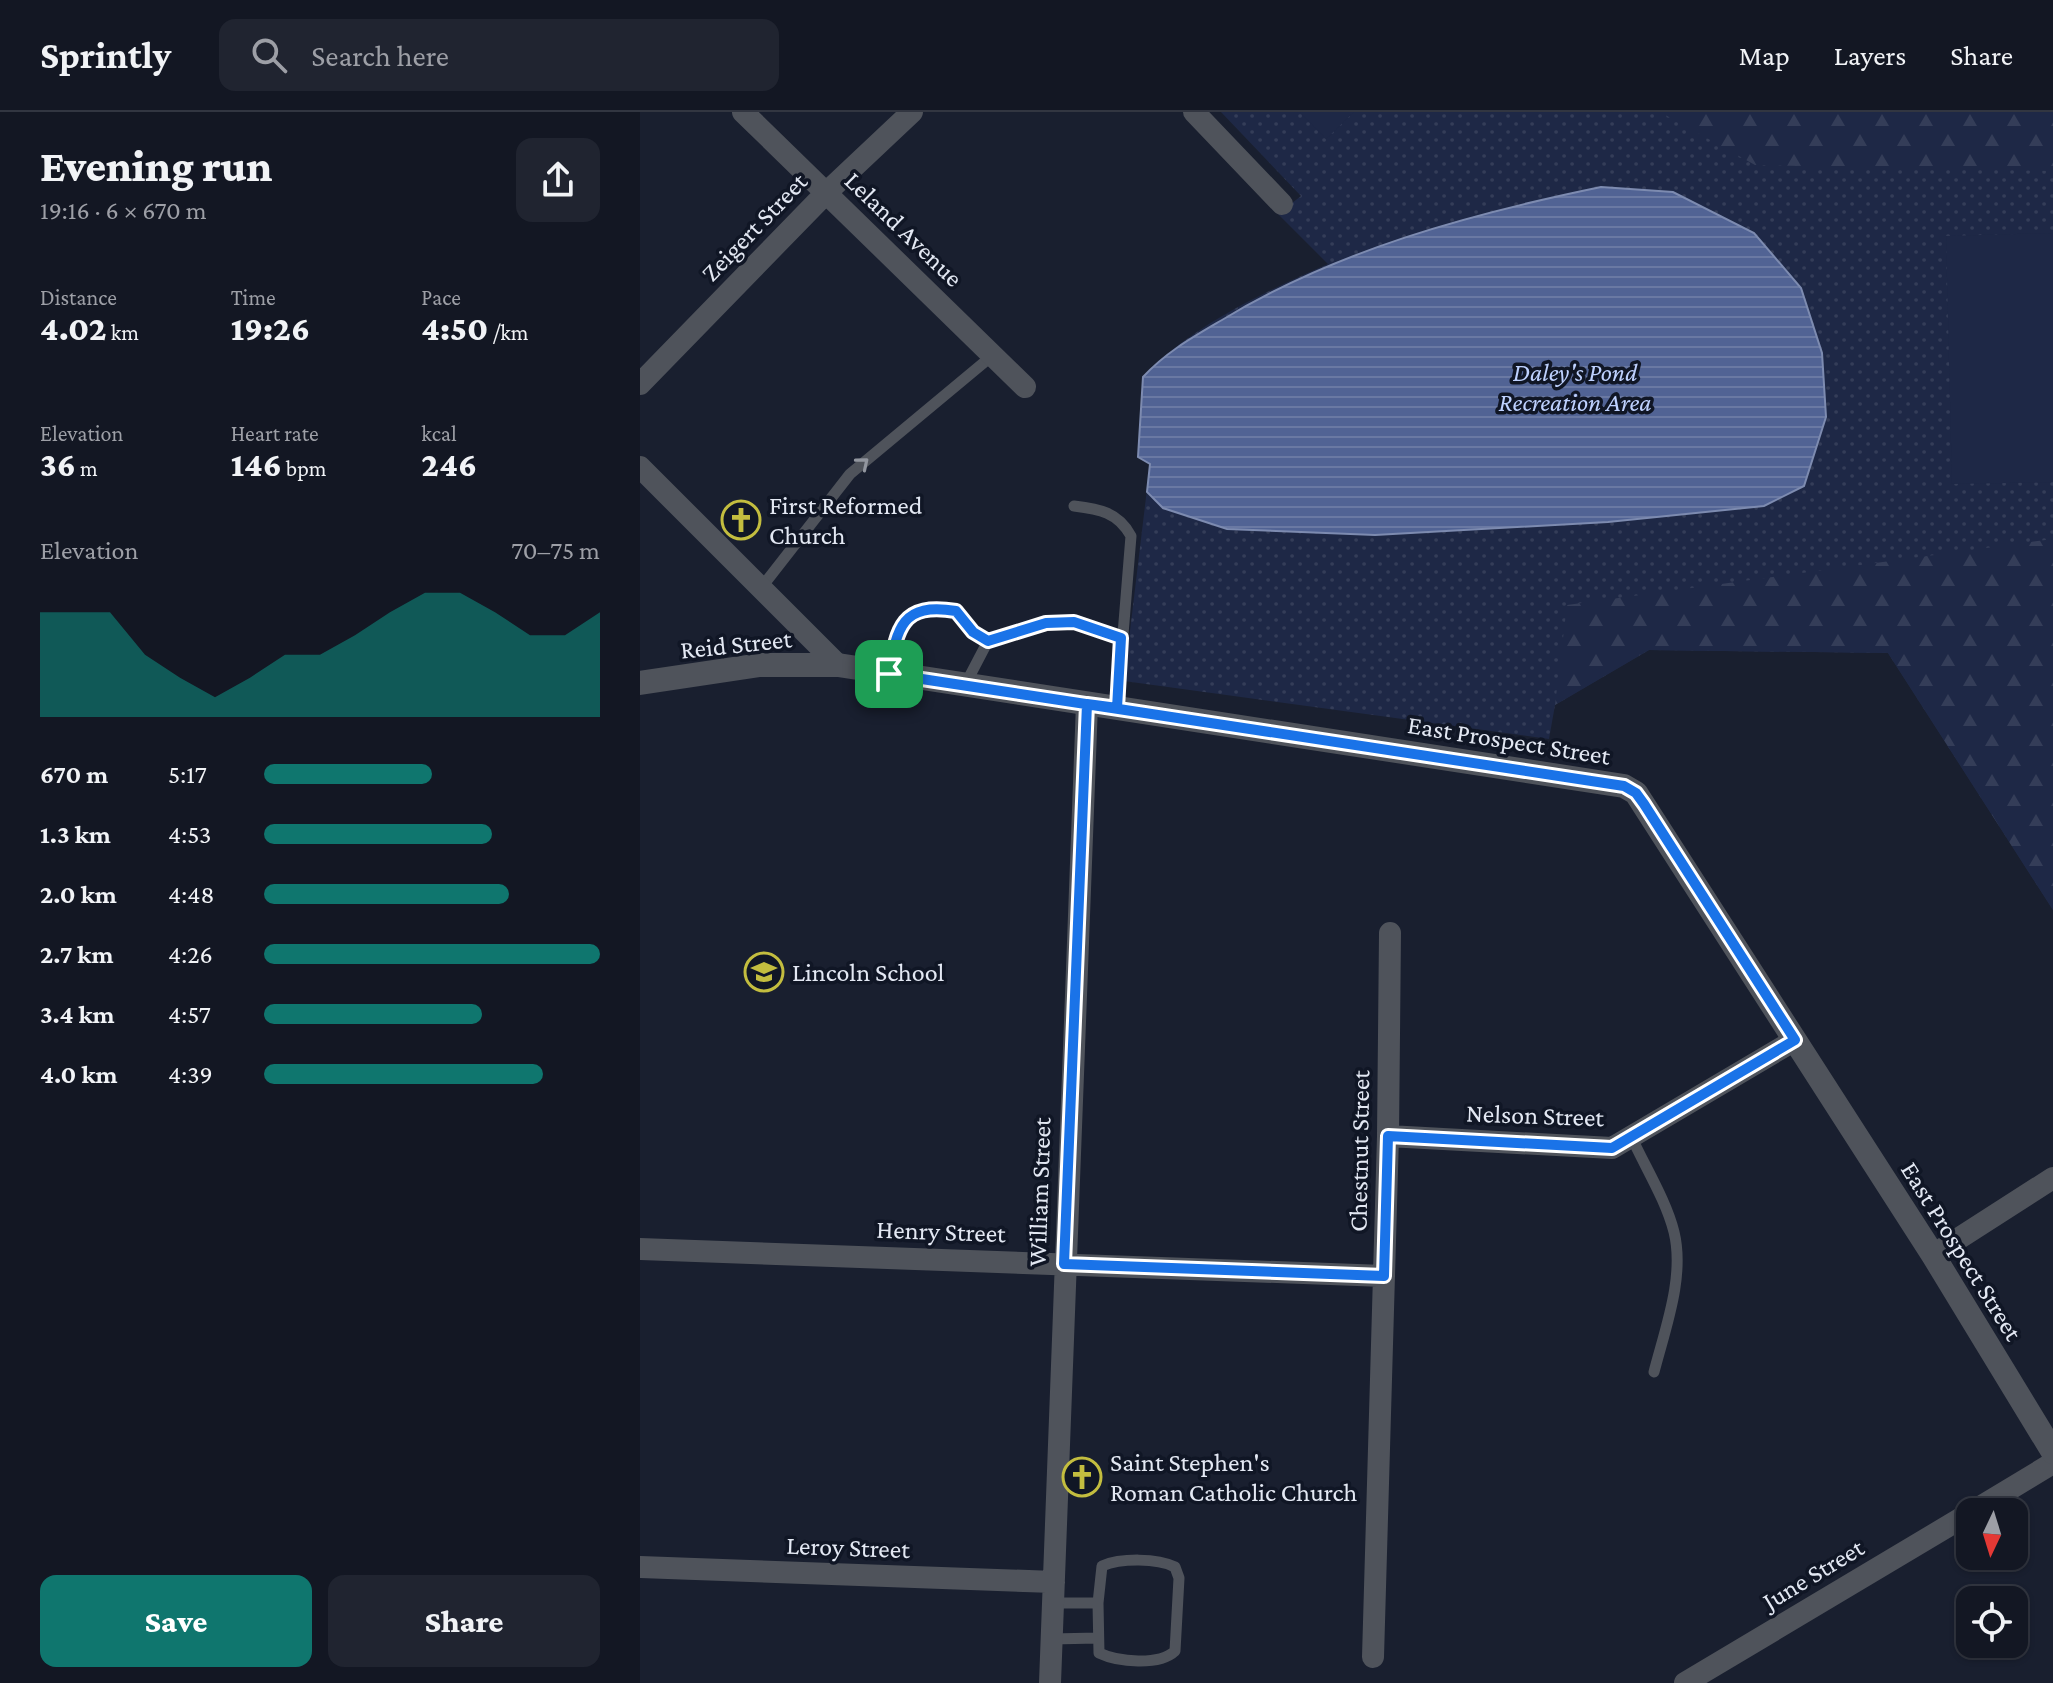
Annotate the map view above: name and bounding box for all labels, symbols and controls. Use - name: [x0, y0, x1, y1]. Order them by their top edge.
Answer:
- search box: [219, 19, 779, 91]
- icon: search: [247, 33, 291, 77]
- text: Sprintly: [40, 34, 171, 76]
- text: Search here: [311, 39, 449, 72]
- text: Map: [1739, 40, 1790, 71]
- text: Layers: [1834, 40, 1906, 71]
- text: Share: [1950, 40, 2013, 71]
- button: share: [516, 138, 600, 222]
- text: Evening run: [40, 142, 272, 190]
- street label: Leland Avenue: [839, 166, 969, 293]
- street label: Zeigert Street: [696, 167, 813, 288]
- text: 19:16 · 6 × 670 m: [40, 196, 207, 225]
- text: Distance: [40, 285, 117, 310]
- text: Time: [231, 285, 276, 310]
- text: Pace: [421, 285, 461, 310]
- text: 4.02: [40, 310, 107, 347]
- text: 19:26: [231, 310, 310, 347]
- text: 4:50: [421, 310, 488, 347]
- text: km: [107, 320, 139, 345]
- text: /km: [488, 320, 529, 345]
- park label: Daley's Pond Recreation Area: [1498, 358, 1652, 417]
- text: Elevation: [40, 421, 123, 446]
- text: Heart rate: [231, 421, 319, 446]
- text: kcal: [421, 421, 457, 446]
- text: 36: [40, 446, 76, 483]
- text: 146: [231, 446, 282, 483]
- text: 246: [421, 446, 477, 483]
- text: m: [76, 456, 98, 481]
- text: bpm: [282, 456, 326, 481]
- one-way arrow: [854, 458, 869, 473]
- place label: First Reformed Church: [769, 491, 923, 550]
- church icon: First Reformed Church: [720, 499, 762, 541]
- text: Elevation: [40, 536, 138, 565]
- text: 70–75 m: [511, 536, 600, 565]
- street label: Reid Street: [679, 624, 794, 665]
- pin: [855, 640, 923, 708]
- icon: arrive: [867, 652, 911, 696]
- street label: East Prospect Street: [1405, 710, 1613, 771]
- text: 670 m: [40, 760, 108, 789]
- text: 5:17: [168, 760, 207, 789]
- text: 1.3 km: [40, 820, 111, 849]
- text: 4:53: [168, 820, 211, 849]
- text: 2.0 km: [40, 880, 117, 909]
- text: 4:48: [168, 880, 215, 909]
- text: 2.7 km: [40, 940, 113, 969]
- text: 4:26: [168, 940, 213, 969]
- school or university icon: Lincoln School: [743, 951, 785, 993]
- place label: Lincoln School: [792, 958, 945, 987]
- text: 3.4 km: [40, 1000, 115, 1029]
- text: 4:57: [168, 1000, 211, 1029]
- text: 4.0 km: [40, 1060, 118, 1089]
- text: 4:39: [168, 1060, 213, 1089]
- street label: Chestnut Street: [1344, 1070, 1375, 1232]
- street label: Nelson Street: [1465, 1099, 1605, 1132]
- street label: William Street: [1022, 1116, 1057, 1267]
- street label: East Prospect Street: [1895, 1157, 2028, 1346]
- street label: Henry Street: [876, 1215, 1007, 1248]
- place label: Saint Stephen's Roman Catholic Church: [1110, 1448, 1357, 1507]
- church icon: Saint Stephen's Roman Catholic Church: [1061, 1456, 1103, 1498]
- north arrow: [1956, 1498, 2028, 1570]
- map controls: [1956, 1498, 2028, 1658]
- street label: Leroy Street: [786, 1531, 911, 1564]
- street label: June Street: [1756, 1533, 1869, 1617]
- button: Save: [40, 1575, 312, 1667]
- button: Share: [328, 1575, 600, 1667]
- button: locate: [1956, 1586, 2028, 1658]

